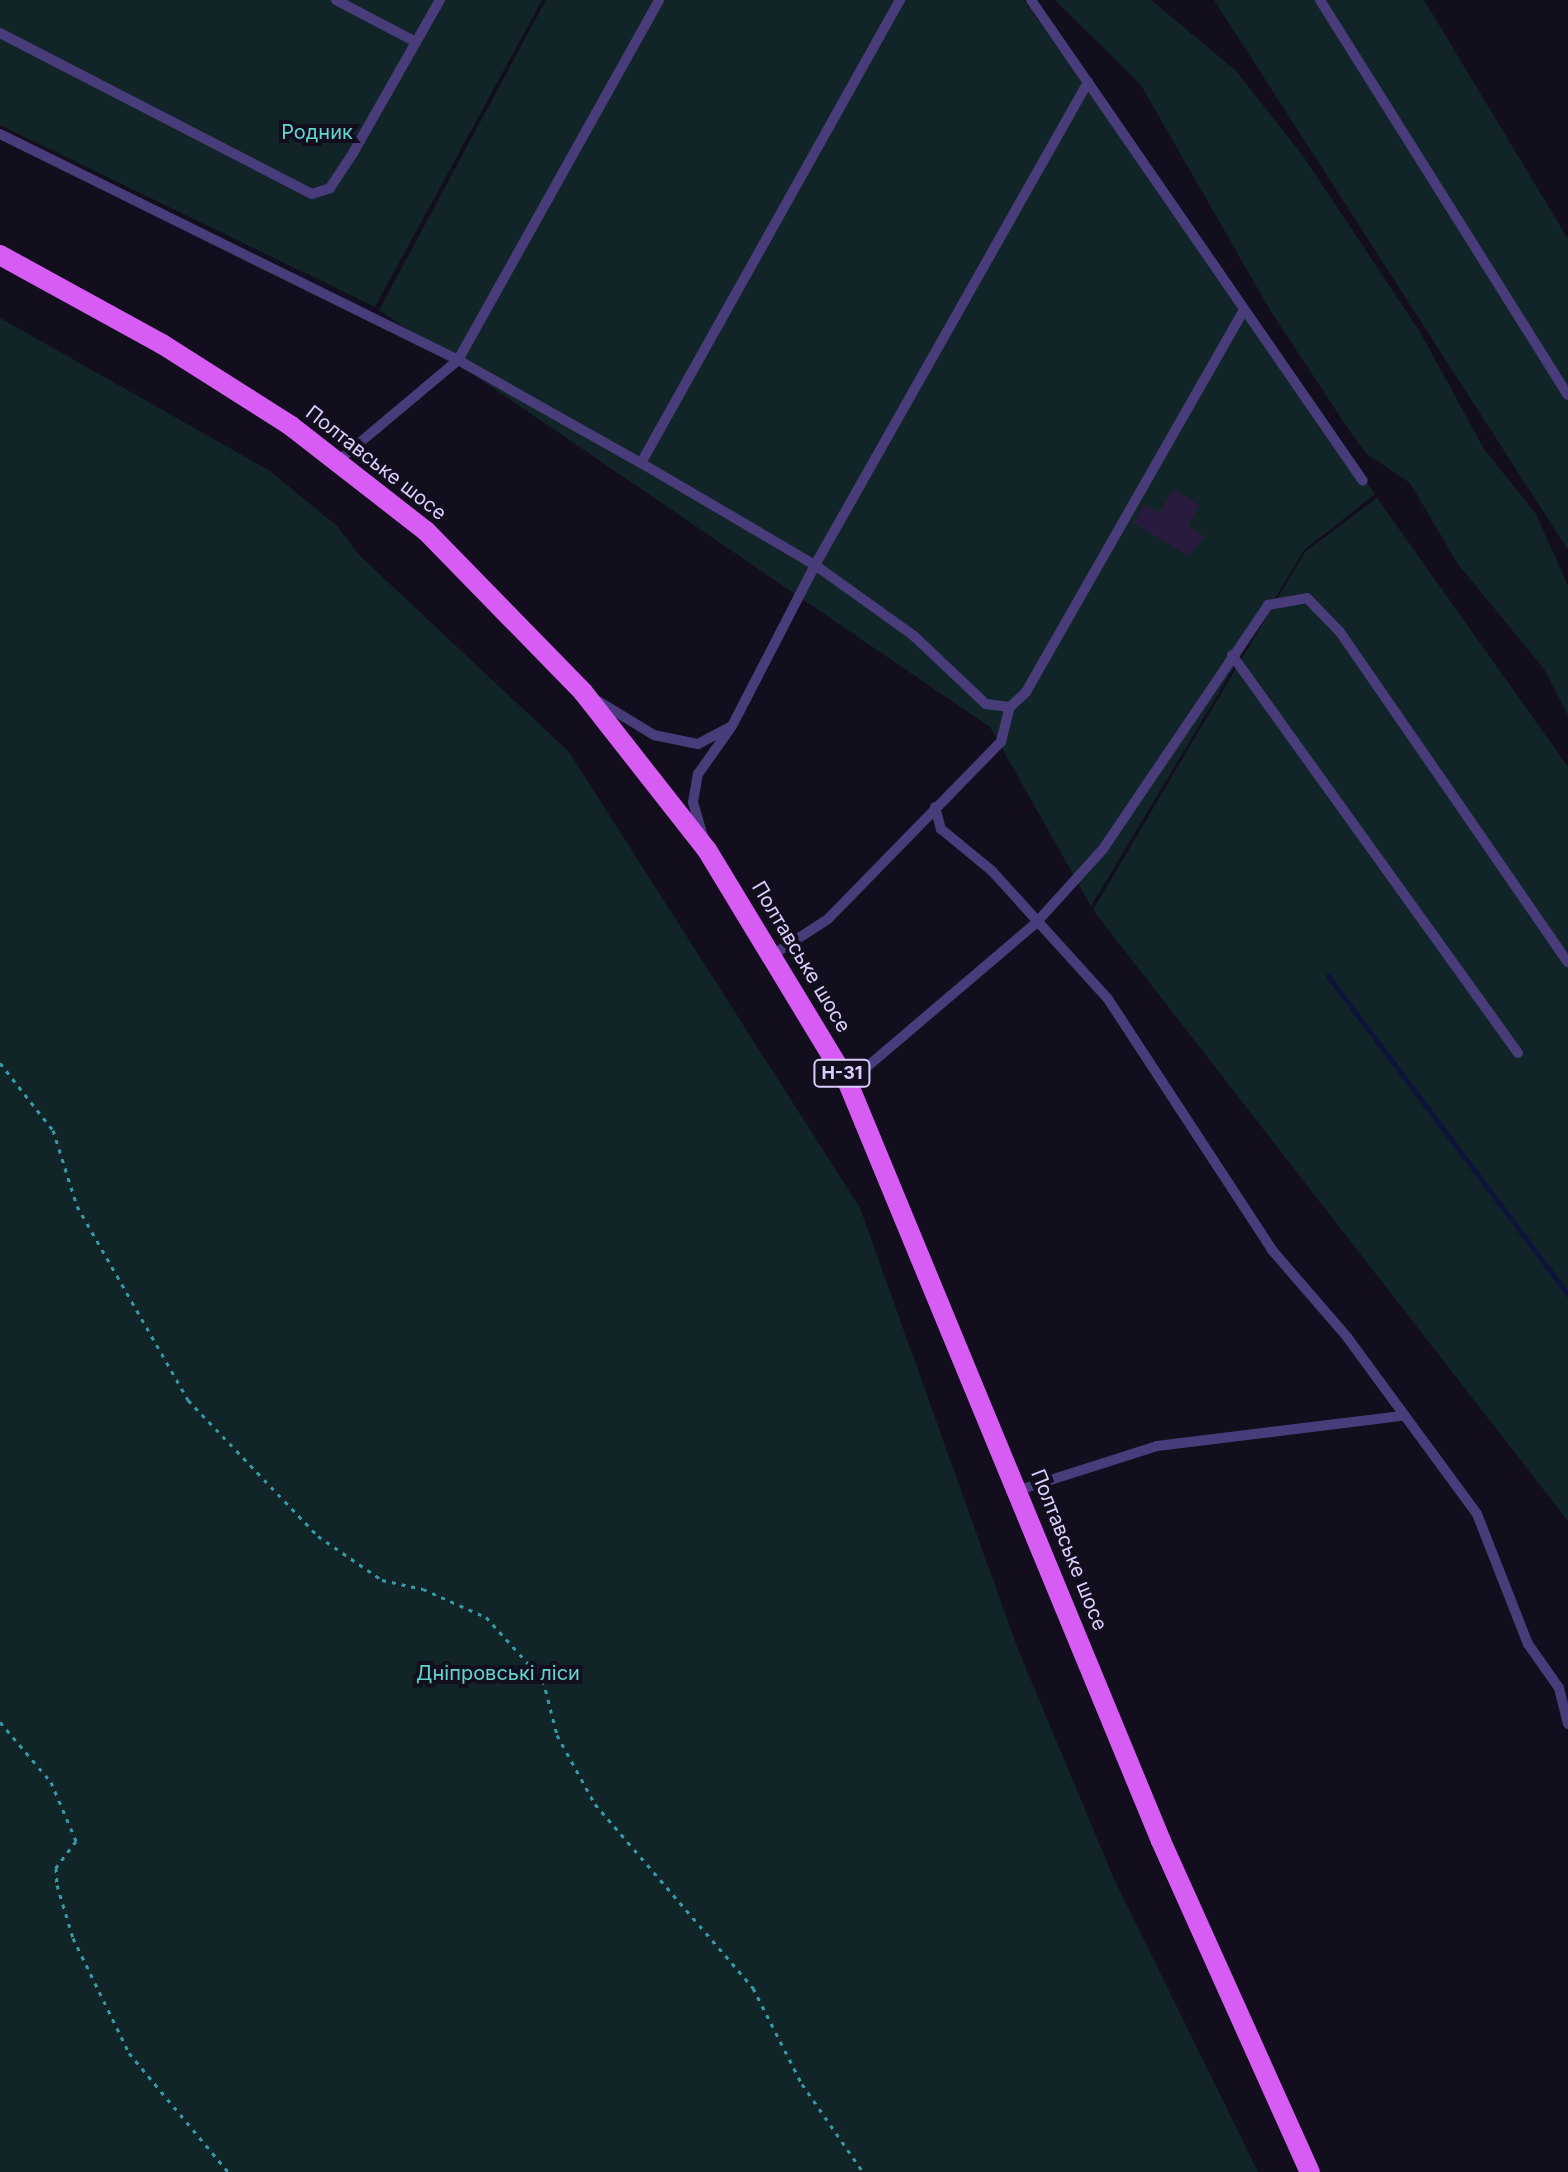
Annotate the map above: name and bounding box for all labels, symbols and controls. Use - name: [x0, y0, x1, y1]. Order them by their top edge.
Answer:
- park label: Родник: [281, 120, 353, 144]
- street label: Полтавське шосе: [301, 401, 451, 525]
- street label: Полтавське шосе: [746, 877, 856, 1037]
- road number: Н-31: [812, 1059, 872, 1087]
- street label: Полтавське шосе: [1026, 1466, 1112, 1634]
- park label: Дніпровські ліси: [416, 1661, 580, 1685]

